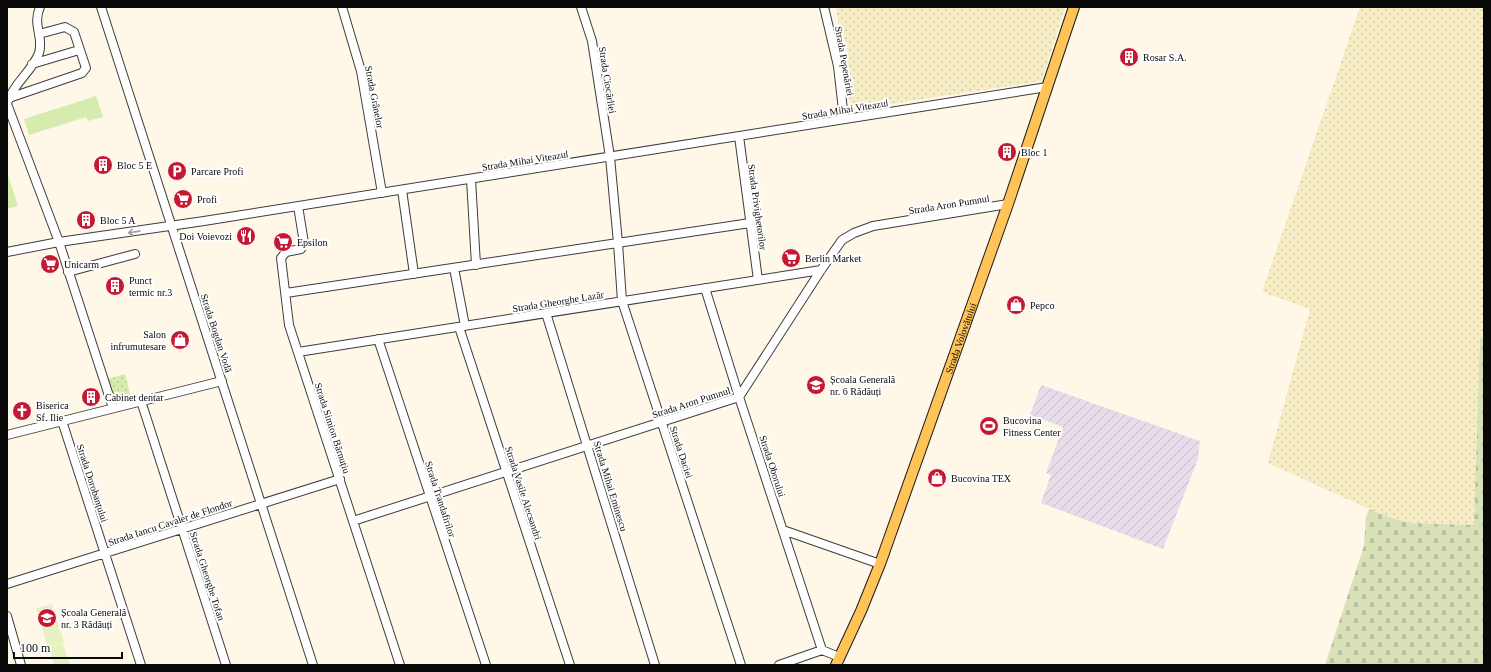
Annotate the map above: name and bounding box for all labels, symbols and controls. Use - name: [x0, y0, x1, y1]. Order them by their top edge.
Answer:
- street label: Strada Pepenăriei: [833, 26, 856, 97]
- street label: Strada Ciocârliei: [597, 46, 618, 114]
- building icon: Rosar S.A.: [1118, 46, 1140, 68]
- place label: Rosar S.A.: [1143, 52, 1187, 63]
- street label: Strada Grânelor: [363, 65, 386, 130]
- street label: Strada Mihai Viteazul: [801, 97, 889, 122]
- building icon: Bloc 1: [996, 141, 1018, 163]
- place label: Bloc 1: [1021, 147, 1047, 158]
- street label: Strada Mihai Viteazul: [481, 148, 569, 173]
- building icon: Bloc 5 E: [92, 154, 114, 176]
- place label: Bloc 5 E: [117, 160, 152, 171]
- parking icon: Parcare Profi: [166, 160, 188, 182]
- street label: Strada Privighetorilor: [746, 163, 769, 252]
- place label: Parcare Profi: [191, 166, 244, 177]
- supermarket icon: Profi: [172, 188, 194, 210]
- street label: Strada Aron Pumnul: [908, 193, 990, 216]
- place label: Profi: [197, 194, 217, 205]
- building icon: Bloc 5 A: [75, 209, 97, 231]
- place label: Bloc 5 A: [100, 215, 136, 226]
- restaurant icon: Doi Voievozi: [235, 225, 257, 247]
- one-way arrow: [127, 228, 140, 236]
- place label: Doi Voievozi: [179, 231, 232, 242]
- supermarket icon: Epsilon: [272, 231, 294, 253]
- place label: Epsilon: [297, 237, 328, 248]
- supermarket icon: Berlin Market: [780, 247, 802, 269]
- supermarket icon: Unicarm: [39, 253, 61, 275]
- place label: Berlin Market: [805, 253, 862, 264]
- place label: Unicarm: [64, 259, 99, 270]
- building icon: Punct termic nr.3: [104, 275, 126, 297]
- place label: Punct termic nr.3: [129, 275, 172, 298]
- street label: Strada Gheorghe Lazăr: [512, 289, 605, 314]
- street label: Strada Bogdan Vodă: [199, 293, 235, 374]
- shop icon: Pepco: [1005, 294, 1027, 316]
- place label: Pepco: [1030, 300, 1054, 311]
- street label: Strada Volovățului: [943, 301, 979, 375]
- place label: Salon infrumutesare: [110, 329, 167, 352]
- shop icon: Salon infrumutesare: [169, 329, 191, 351]
- school or university icon: Școala Generală nr. 6 Rădăuți: [805, 374, 827, 396]
- place label: Școala Generală nr. 6 Rădăuți: [830, 374, 896, 397]
- street label: Strada Simion Bărnuțiu: [313, 382, 352, 475]
- street label: Strada Aron Pumnul: [651, 385, 732, 420]
- building icon: Cabinet dentar: [80, 386, 102, 408]
- place label: Cabinet dentar: [105, 392, 164, 403]
- church icon: Biserica Sf. Ilie: [11, 400, 33, 422]
- place label: Biserica Sf. Ilie: [36, 400, 69, 423]
- sports icon: Bucovina Fitness Center: [978, 415, 1000, 437]
- place label: Bucovina Fitness Center: [1003, 415, 1061, 438]
- street label: Strada Daciei: [668, 425, 695, 480]
- street label: Strada Oborului: [757, 434, 788, 499]
- street label: Strada Mihai Eminescu: [592, 440, 630, 533]
- street label: Strada Dorobanțului: [75, 443, 110, 524]
- street label: Strada Vasile Alecsandri: [503, 445, 544, 541]
- street label: Strada Trandafirilor: [423, 460, 458, 539]
- shop icon: Bucovina TEX: [926, 467, 948, 489]
- place label: Bucovina TEX: [951, 473, 1012, 484]
- street label: Strada Iancu Cavaler de Flondor: [107, 497, 234, 548]
- street label: Strada Gheorghe Tofan: [188, 530, 227, 622]
- school or university icon: Școala Generală nr. 3 Rădăuți: [36, 607, 58, 629]
- place label: Școala Generală nr. 3 Rădăuți: [61, 607, 127, 630]
- scale bar: [14, 634, 122, 660]
- text: 100 m: [20, 641, 51, 655]

